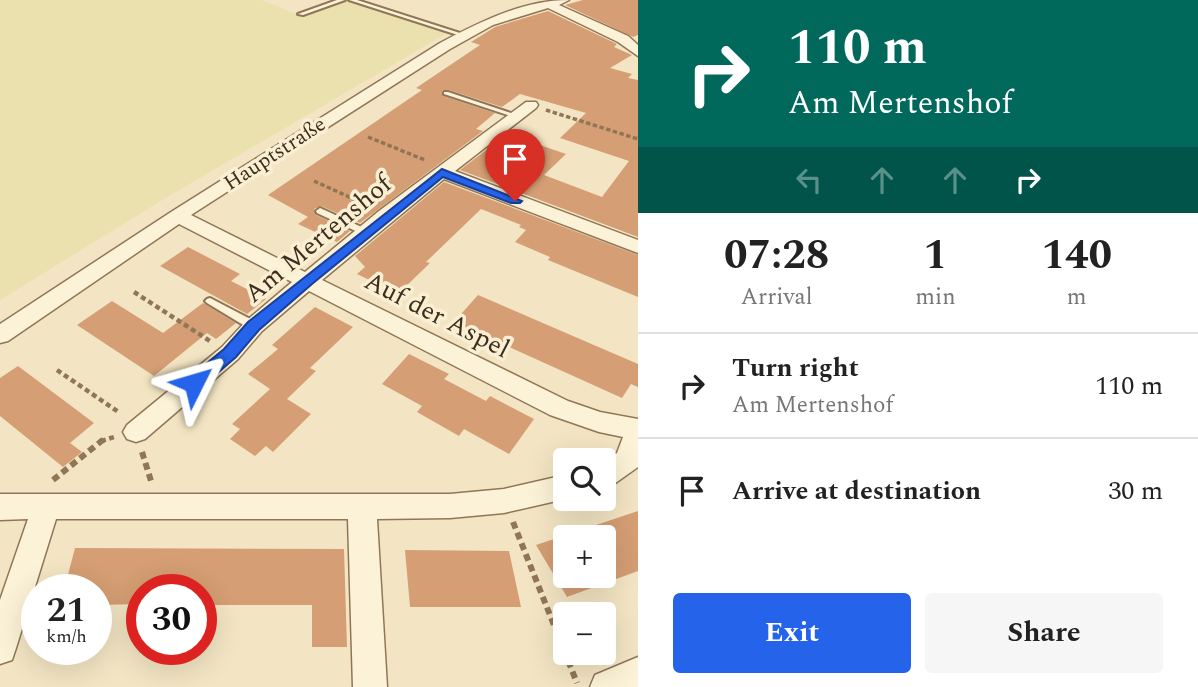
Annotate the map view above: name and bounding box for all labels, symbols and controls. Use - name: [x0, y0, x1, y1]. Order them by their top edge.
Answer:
- text: 110 m: [788, 11, 927, 86]
- icon: right: [673, 28, 764, 119]
- text: Am Mertenshof: [788, 79, 1013, 128]
- street label: Hauptstraße: [217, 109, 333, 199]
- pin: [485, 129, 545, 201]
- icon: arrive: [496, 140, 534, 178]
- icon: left: [790, 161, 828, 199]
- icon: ahead: [863, 161, 901, 199]
- icon: ahead: [936, 161, 974, 199]
- icon: right: [1009, 161, 1047, 199]
- street label: Am Mertenshof: [235, 164, 402, 313]
- text: 07:28: [724, 224, 829, 287]
- text: 1: [924, 224, 947, 287]
- text: 140: [1041, 224, 1112, 287]
- street label: Auf der Aspel: [357, 261, 517, 369]
- text: Arrival: [741, 280, 812, 315]
- text: min: [915, 280, 956, 315]
- text: m: [1067, 280, 1087, 315]
- position arrow: [157, 346, 231, 420]
- text: Turn right: [732, 348, 859, 388]
- text: 110 m: [1095, 366, 1163, 406]
- icon: right: [673, 367, 711, 405]
- text: Am Mertenshof: [732, 388, 893, 423]
- map controls: [553, 448, 616, 665]
- button: search: [553, 448, 616, 511]
- text: Arrive at destination: [732, 471, 981, 511]
- text: 30 m: [1108, 471, 1163, 511]
- icon: arrive: [673, 472, 711, 510]
- button: +: [553, 525, 616, 588]
- speed limit sign: 30: [126, 574, 217, 665]
- text: 21: [47, 584, 86, 637]
- button: Exit: [673, 593, 911, 673]
- button: Share: [925, 593, 1163, 673]
- button: −: [553, 602, 616, 665]
- text: km/h: [46, 623, 87, 650]

